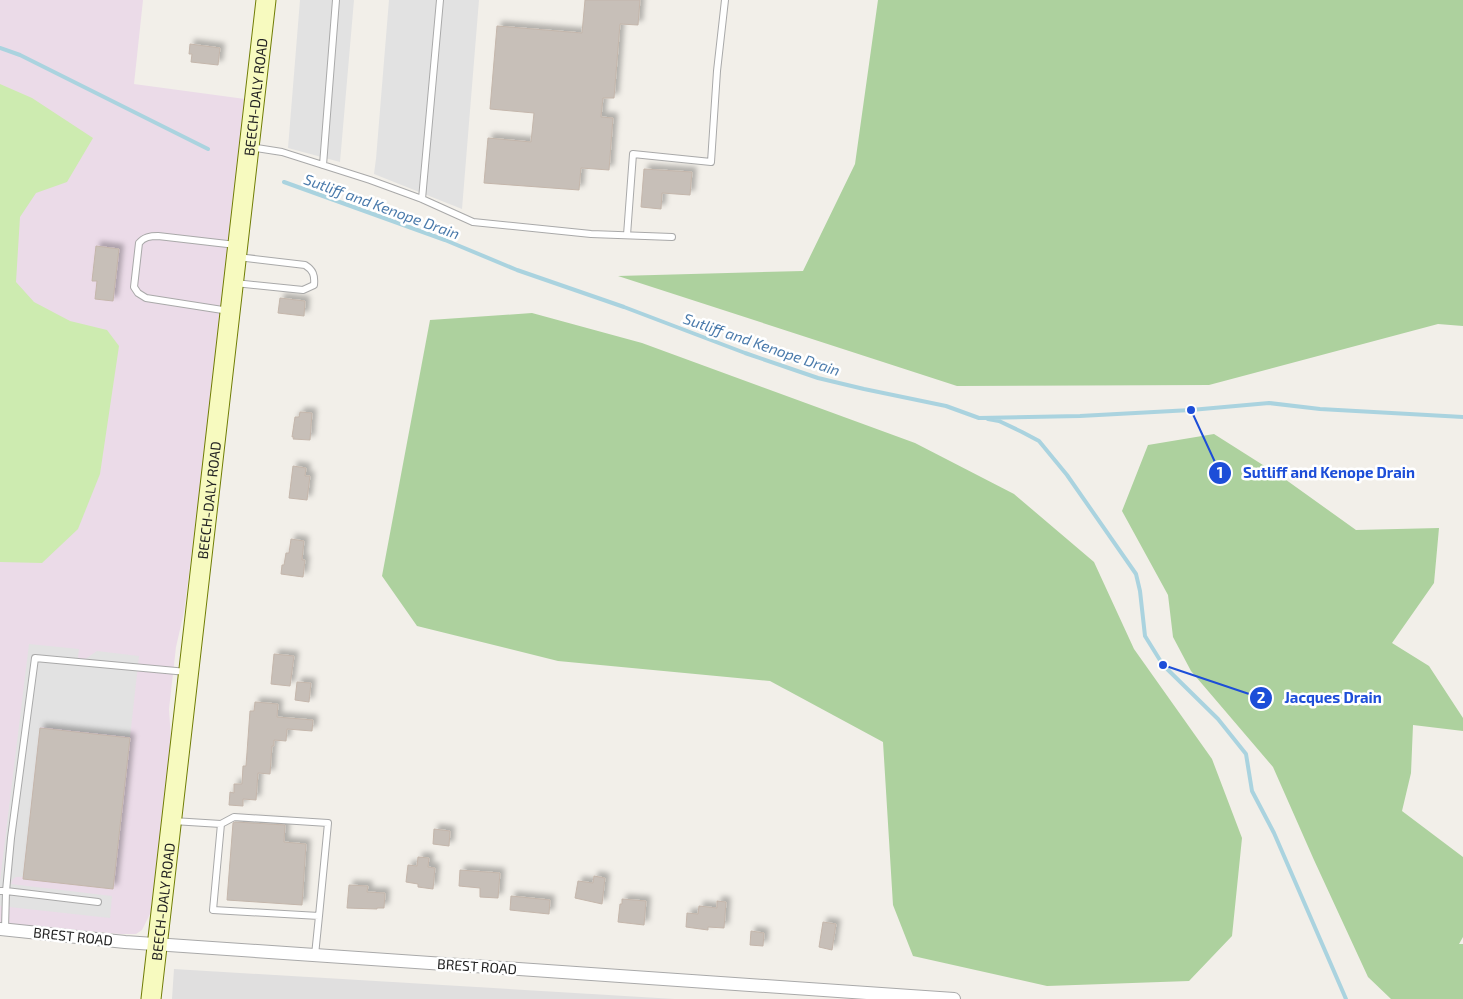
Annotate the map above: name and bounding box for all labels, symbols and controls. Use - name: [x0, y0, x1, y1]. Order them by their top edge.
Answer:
- street label: BEECH-DALY ROAD: [240, 37, 270, 157]
- water label: Sutliff and Kenope Drain: [302, 169, 462, 243]
- water label: Sutliff and Kenope Drain: [681, 309, 843, 379]
- street label: BEECH-DALY ROAD: [193, 440, 224, 560]
- callout: Sutliff and Kenope Drain: [1208, 458, 1425, 488]
- text: 1: [1217, 463, 1223, 481]
- text: Sutliff and Kenope Drain: [1243, 463, 1415, 481]
- callout: Jacques Drain: [1249, 683, 1391, 713]
- text: 2: [1257, 688, 1266, 706]
- text: Jacques Drain: [1284, 688, 1382, 706]
- street label: BEECH-DALY ROAD: [147, 842, 177, 961]
- street label: BREST ROAD: [32, 923, 114, 949]
- street label: BREST ROAD: [437, 955, 517, 977]

